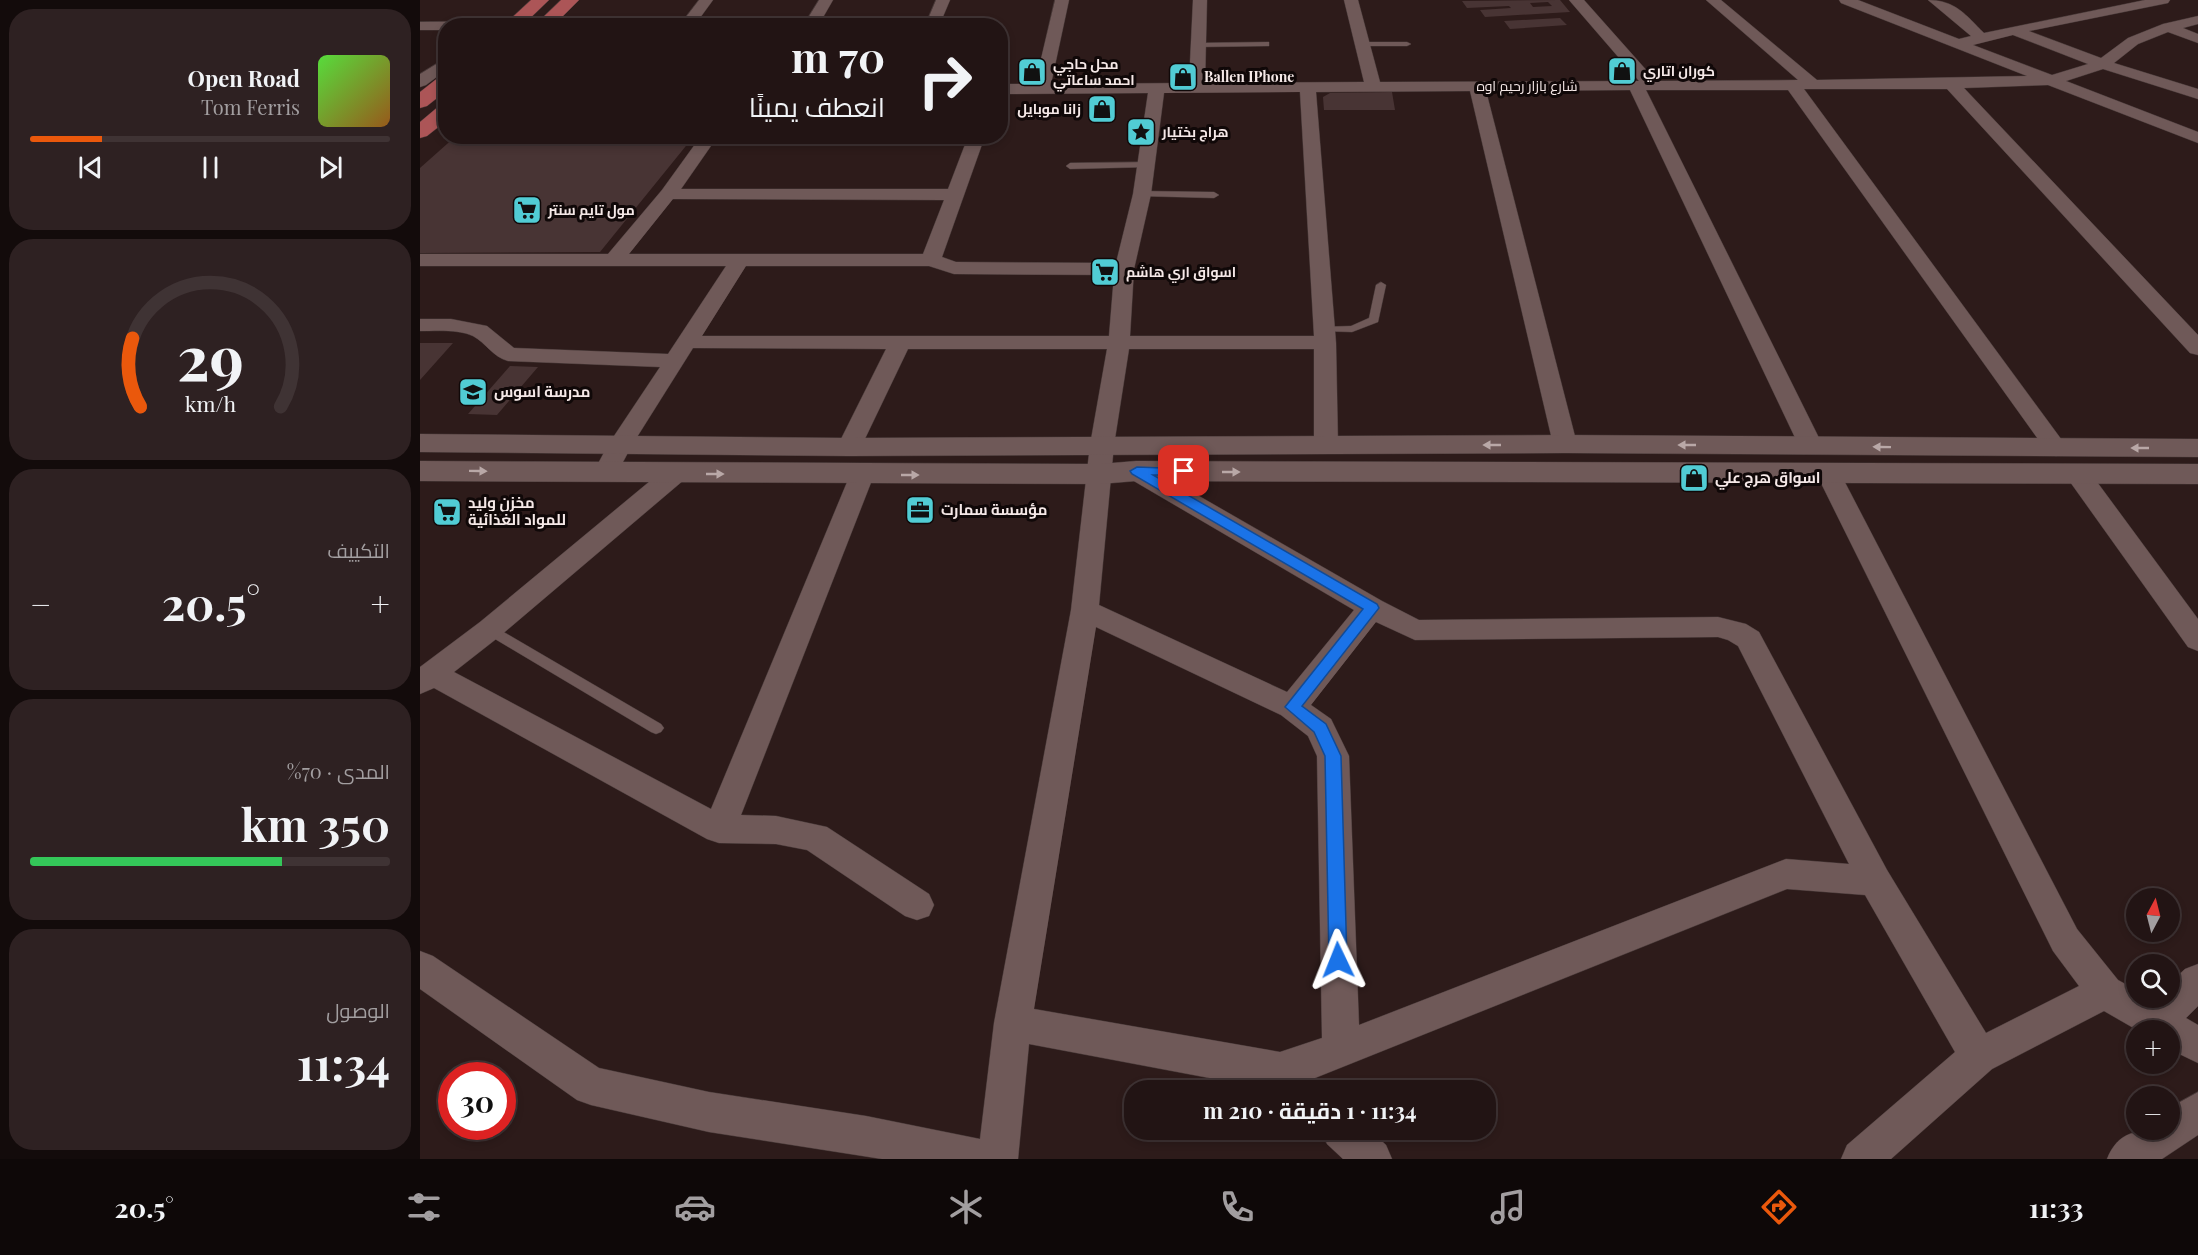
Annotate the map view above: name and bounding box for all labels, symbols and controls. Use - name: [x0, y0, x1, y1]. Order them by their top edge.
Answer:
- text: 70 m: [791, 28, 885, 84]
- icon: right: [906, 42, 984, 120]
- place label: محل حاجي احمد ساعاتي: [1053, 54, 1135, 92]
- shop icon: كوران اتاري: [1606, 55, 1638, 87]
- shop icon: محل حاجي احمد ساعاتي: [1016, 56, 1048, 88]
- shop icon: Ballen IPhone: [1167, 61, 1199, 93]
- place label: كوران اتاري: [1643, 61, 1715, 82]
- text: Open Road: [188, 63, 300, 93]
- place label: Ballen IPhone: [1204, 67, 1294, 86]
- street label: شارع بازار رحيم اوه: [1477, 76, 1577, 96]
- text: انعطف يمينًا: [749, 88, 885, 124]
- text: Tom Ferris: [201, 93, 300, 120]
- shop icon: زانا موبايل: [1086, 93, 1118, 125]
- place label: زانا موبايل: [1017, 99, 1081, 118]
- place icon: هراج بختيار: [1125, 116, 1157, 148]
- place label: هراج بختيار: [1161, 122, 1229, 142]
- icon: previous: [74, 151, 107, 184]
- icon: pause: [194, 151, 227, 184]
- icon: next: [314, 151, 347, 184]
- supermarket icon: مول تايم سنتر: [511, 194, 543, 226]
- place label: مول تايم سنتر: [547, 200, 635, 220]
- supermarket icon: اسواق اري هاشم: [1089, 256, 1121, 288]
- place label: اسواق اري هاشم: [1126, 262, 1236, 283]
- text: 29: [176, 313, 244, 397]
- school or university icon: مدرسة اسوس: [457, 376, 489, 408]
- place label: مدرسة اسوس: [494, 381, 590, 401]
- text: km/h: [184, 389, 236, 417]
- one-way arrow: [1482, 440, 1501, 450]
- one-way arrow: [1677, 440, 1696, 450]
- one-way arrow: [1872, 442, 1891, 452]
- one-way arrow: [2130, 443, 2149, 453]
- pin: [1158, 445, 1209, 496]
- icon: arrive: [1167, 454, 1200, 487]
- shop icon: اسواق هرج علي: [1678, 462, 1710, 494]
- one-way arrow: [469, 467, 488, 476]
- one-way arrow: [1222, 467, 1241, 476]
- place label: اسواق هرج علي: [1715, 467, 1820, 490]
- one-way arrow: [706, 469, 725, 479]
- one-way arrow: [901, 470, 920, 480]
- place label: مخزن وليد للمواد الغذائية: [468, 492, 566, 529]
- office icon: مؤسسة سمارت: [904, 494, 936, 526]
- supermarket icon: مخزن وليد للمواد الغذائية: [431, 496, 463, 528]
- place label: مؤسسة سمارت: [941, 499, 1047, 519]
- text: التكييف: [327, 536, 390, 563]
- text: 20.5°: [162, 572, 260, 632]
- text: −: [30, 581, 51, 625]
- text: +: [371, 581, 390, 625]
- text: المدى · 70%: [287, 757, 390, 784]
- text: 350 km: [241, 793, 390, 853]
- north arrow: [2126, 888, 2180, 942]
- map controls: [2126, 888, 2180, 1140]
- position arrow: [1306, 928, 1370, 992]
- button: search: [2126, 954, 2180, 1008]
- text: الوصول: [326, 996, 390, 1023]
- button: +: [2126, 1020, 2180, 1074]
- text: 11:34: [297, 1032, 390, 1092]
- speed limit sign: 30: [438, 1062, 516, 1140]
- button: −: [2126, 1086, 2180, 1140]
- text: 11:34 · 1 دقيقة · 210 m: [1203, 1095, 1417, 1125]
- icon: filters: [403, 1186, 445, 1228]
- icon: car: [674, 1186, 716, 1228]
- icon: climate: [945, 1186, 987, 1228]
- icon: phone: [1216, 1186, 1258, 1228]
- icon: music: [1487, 1186, 1529, 1228]
- icon: directions: [1758, 1186, 1800, 1228]
- text: 20.5°: [115, 1189, 174, 1225]
- text: 11:33: [2029, 1189, 2084, 1225]

